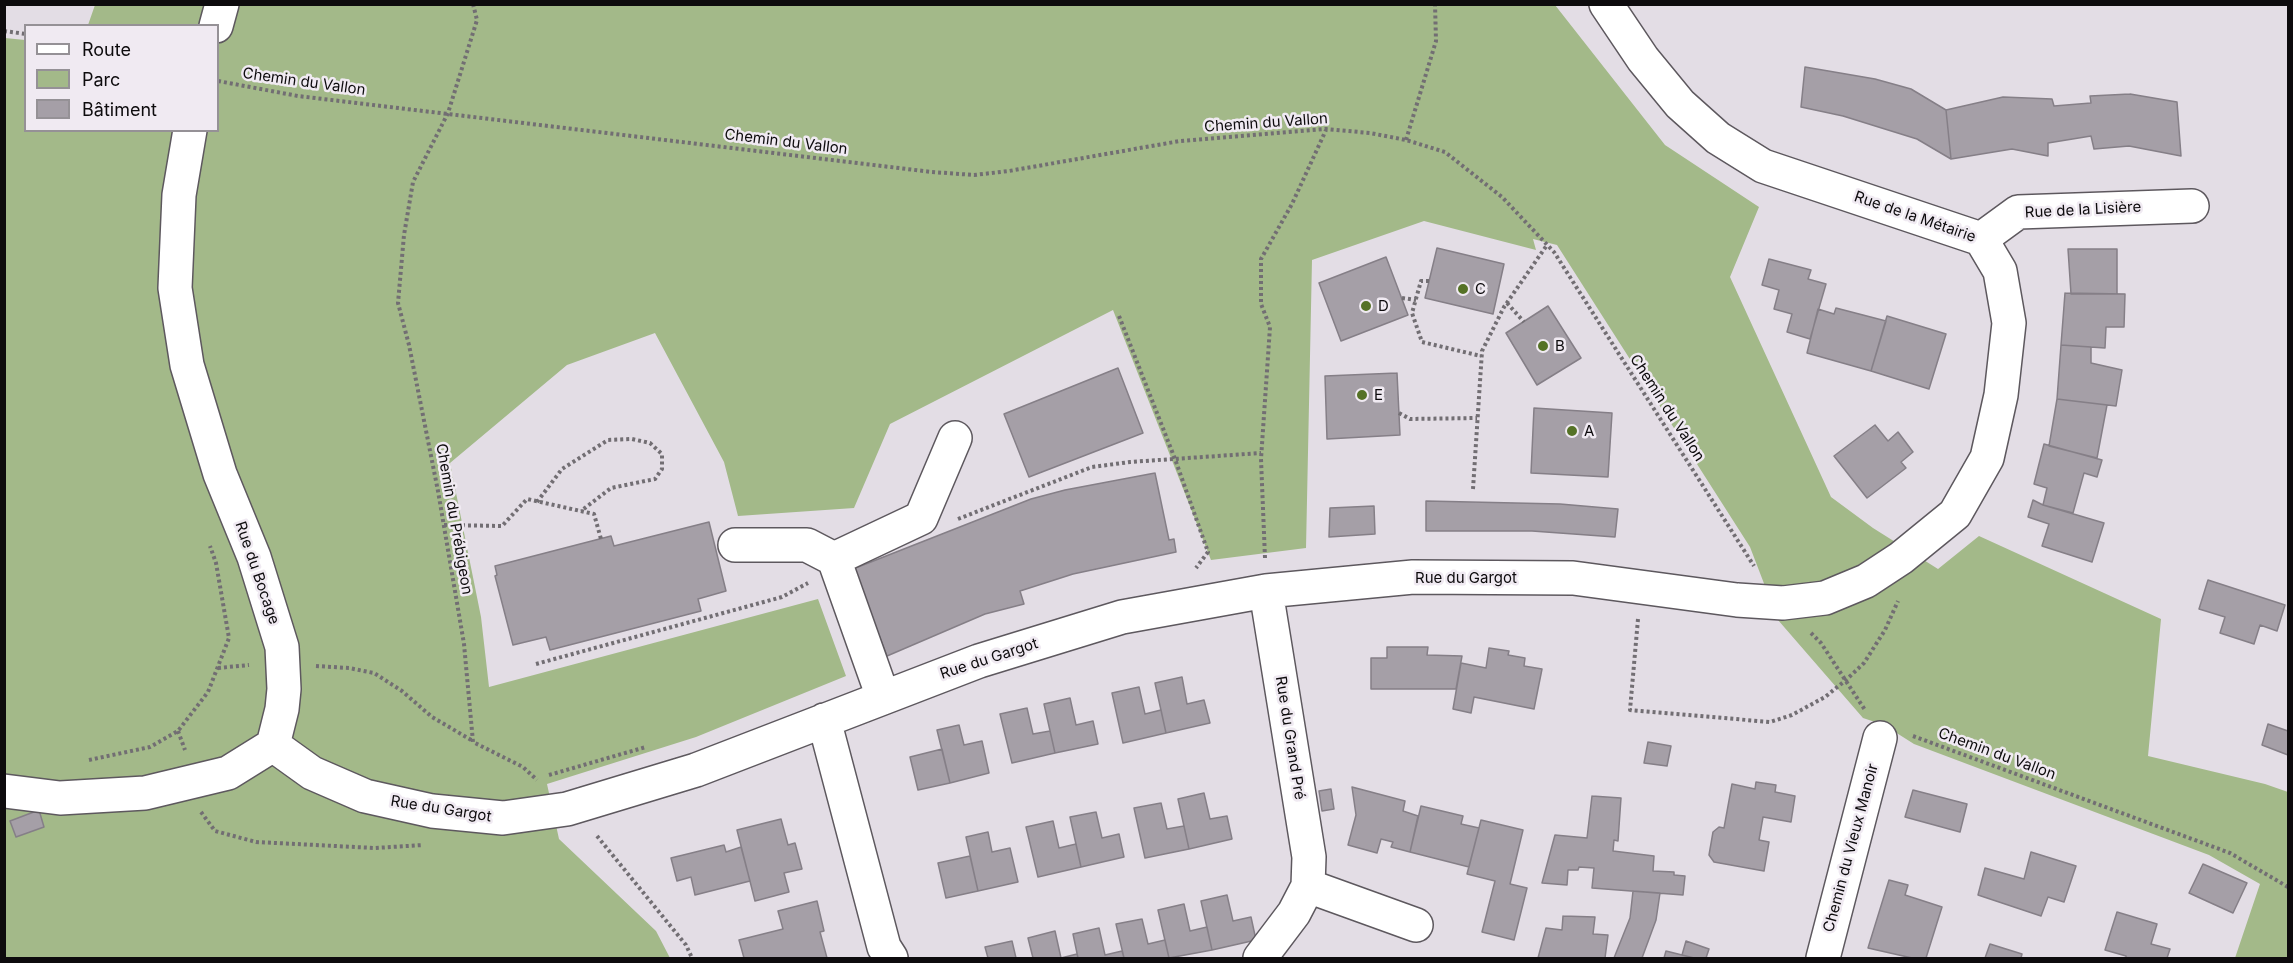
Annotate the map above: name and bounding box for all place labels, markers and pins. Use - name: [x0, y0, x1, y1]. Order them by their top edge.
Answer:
- place label: C: [1475, 280, 1486, 298]
- marker: C: [1456, 282, 1470, 296]
- place label: D: [1378, 297, 1389, 315]
- marker: D: [1359, 299, 1373, 313]
- place label: B: [1555, 337, 1565, 355]
- marker: B: [1536, 339, 1550, 353]
- place label: E: [1374, 386, 1383, 404]
- marker: E: [1355, 388, 1369, 402]
- place label: A: [1584, 422, 1594, 440]
- marker: A: [1565, 424, 1579, 438]

